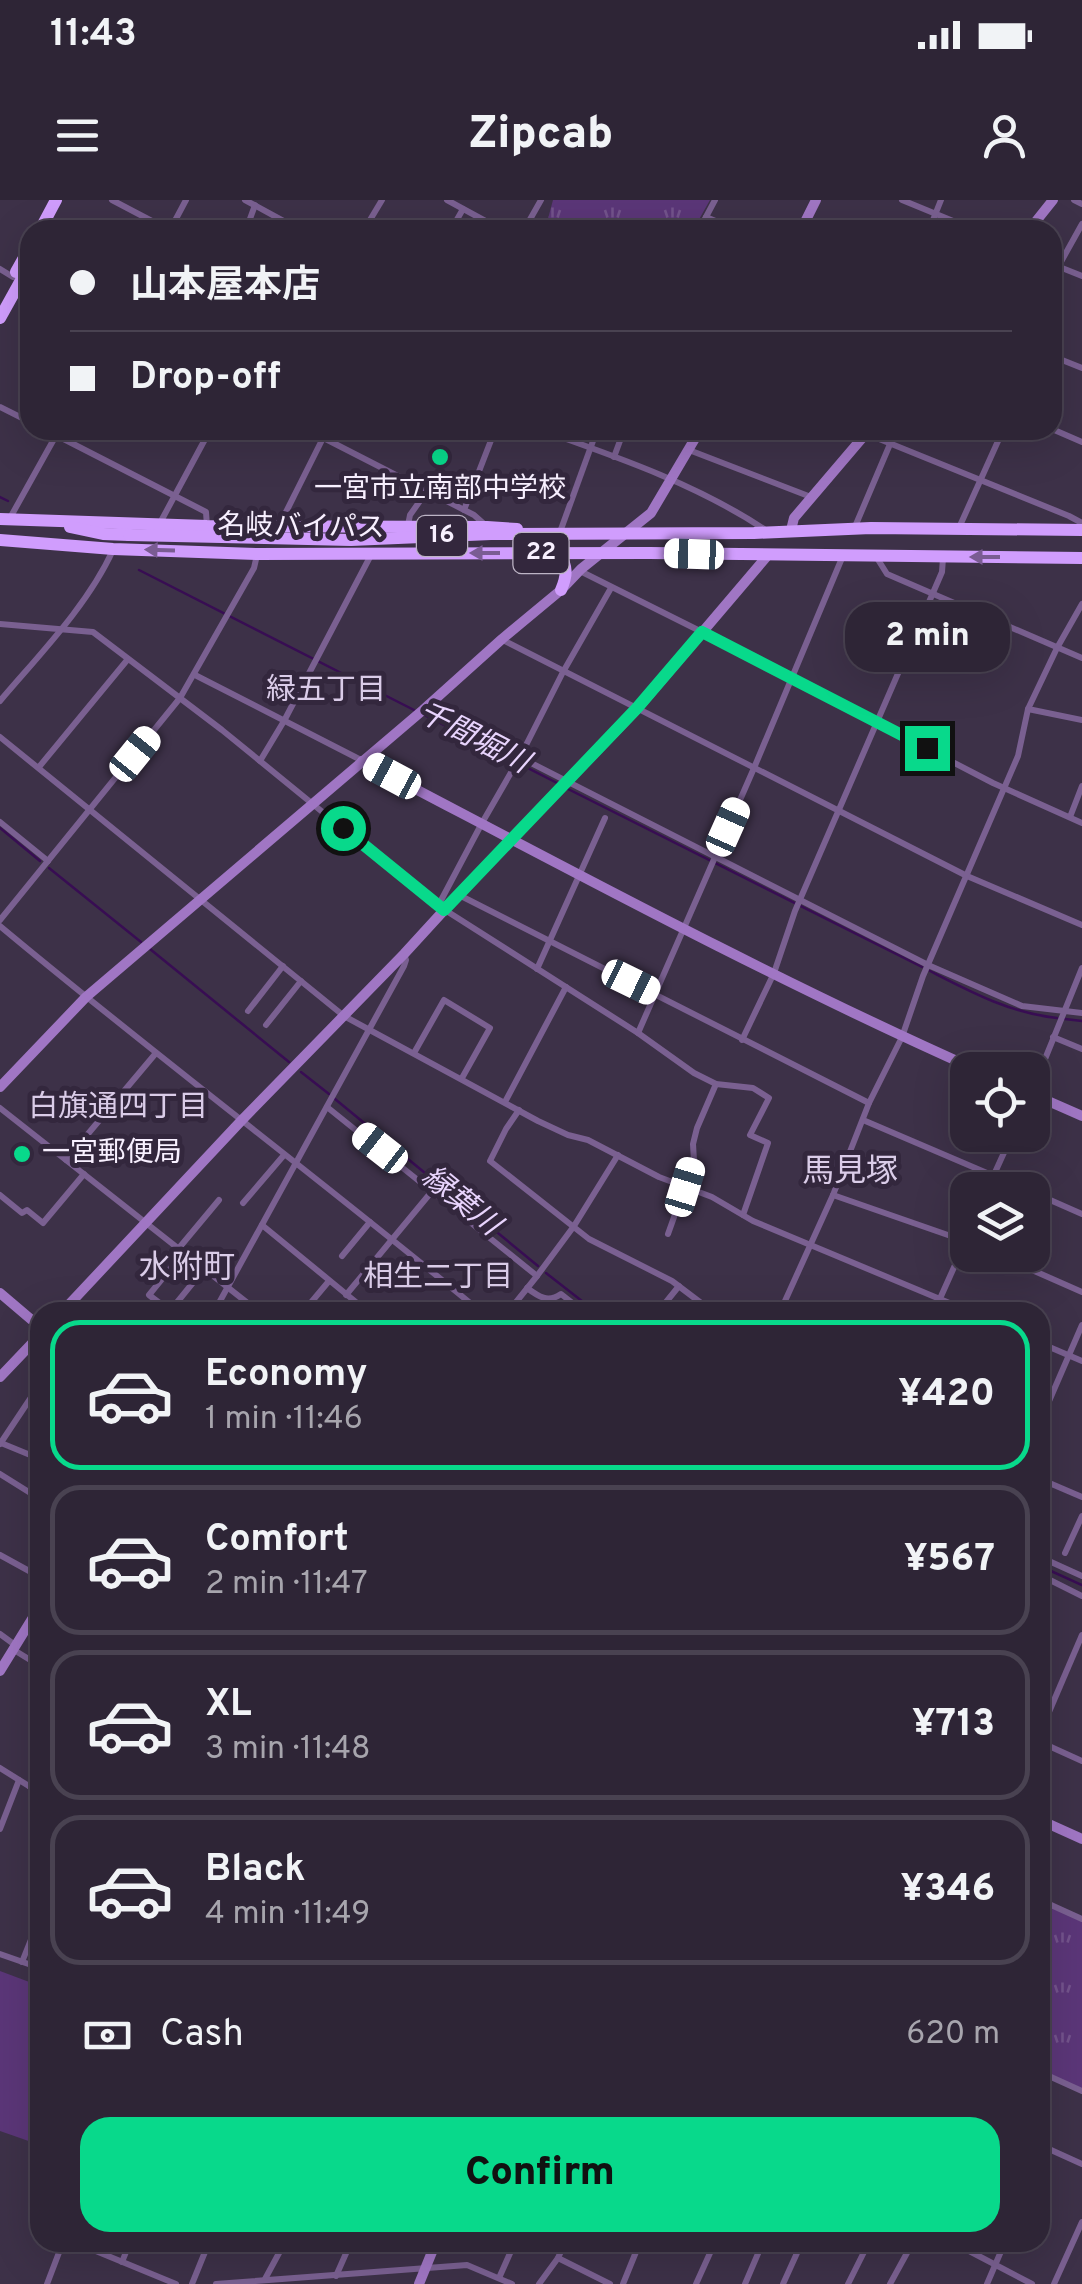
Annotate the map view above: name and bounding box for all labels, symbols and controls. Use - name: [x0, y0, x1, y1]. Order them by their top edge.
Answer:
- text: 11:43: [50, 11, 137, 60]
- text: Zipcab: [469, 107, 613, 164]
- icon: menu: [50, 108, 105, 163]
- icon: person: [977, 108, 1032, 163]
- text: 山本屋本店: [130, 263, 320, 312]
- text: Drop-off: [130, 354, 281, 403]
- marker: 一宮市立南部中学校: [429, 446, 451, 468]
- place label: 一宮市立南部中学校: [314, 472, 566, 508]
- street label: 名岐バイパス: [217, 509, 385, 547]
- road number: 16: [417, 516, 467, 556]
- road number: 22: [514, 533, 568, 573]
- car: [663, 538, 725, 570]
- one-way arrow: [143, 542, 175, 558]
- one-way arrow: [468, 545, 500, 561]
- one-way arrow: [968, 549, 1000, 565]
- callout: 2 min: [844, 603, 1010, 673]
- text: 2 min: [885, 617, 970, 657]
- district label: 緑五丁目: [266, 673, 386, 710]
- water label: 千間堀川: [411, 695, 538, 784]
- car: [104, 721, 166, 787]
- route end: [905, 726, 950, 771]
- car: [358, 749, 426, 803]
- car: [702, 793, 754, 861]
- route start: [321, 806, 366, 851]
- car: [597, 955, 665, 1009]
- map controls: [950, 1052, 1050, 1272]
- button: locate: [950, 1052, 1050, 1152]
- district label: 白旗通四丁目: [28, 1090, 208, 1127]
- car: [347, 1118, 413, 1178]
- place label: 一宮郵便局: [42, 1136, 182, 1172]
- marker: 一宮郵便局: [11, 1143, 33, 1165]
- district label: 馬見塚: [802, 1153, 898, 1193]
- car: [662, 1154, 708, 1220]
- water label: 縁葉川: [413, 1159, 509, 1247]
- button: layers: [950, 1172, 1050, 1272]
- district label: 水附町: [139, 1249, 235, 1289]
- district label: 相生二丁目: [363, 1260, 513, 1297]
- icon: car: [85, 1350, 175, 1440]
- text: Economy: [205, 1351, 367, 1400]
- text: ¥420: [898, 1371, 995, 1420]
- text: 1 min · 11:46: [205, 1400, 363, 1440]
- icon: car: [85, 1515, 175, 1605]
- text: Comfort: [205, 1516, 349, 1565]
- text: ¥567: [904, 1536, 995, 1585]
- text: 2 min · 11:47: [205, 1565, 368, 1605]
- icon: car: [85, 1680, 175, 1770]
- text: XL: [205, 1681, 252, 1730]
- text: ¥713: [912, 1701, 995, 1750]
- text: 3 min · 11:48: [205, 1730, 371, 1770]
- icon: car: [85, 1845, 175, 1935]
- text: Black: [205, 1846, 305, 1895]
- text: ¥346: [900, 1866, 995, 1915]
- text: 4 min · 11:49: [205, 1895, 370, 1935]
- icon: cash: [80, 2008, 135, 2063]
- text: Cash: [160, 2011, 244, 2060]
- text: 620 m: [906, 2015, 1000, 2055]
- button: Confirm: [80, 2117, 1000, 2232]

